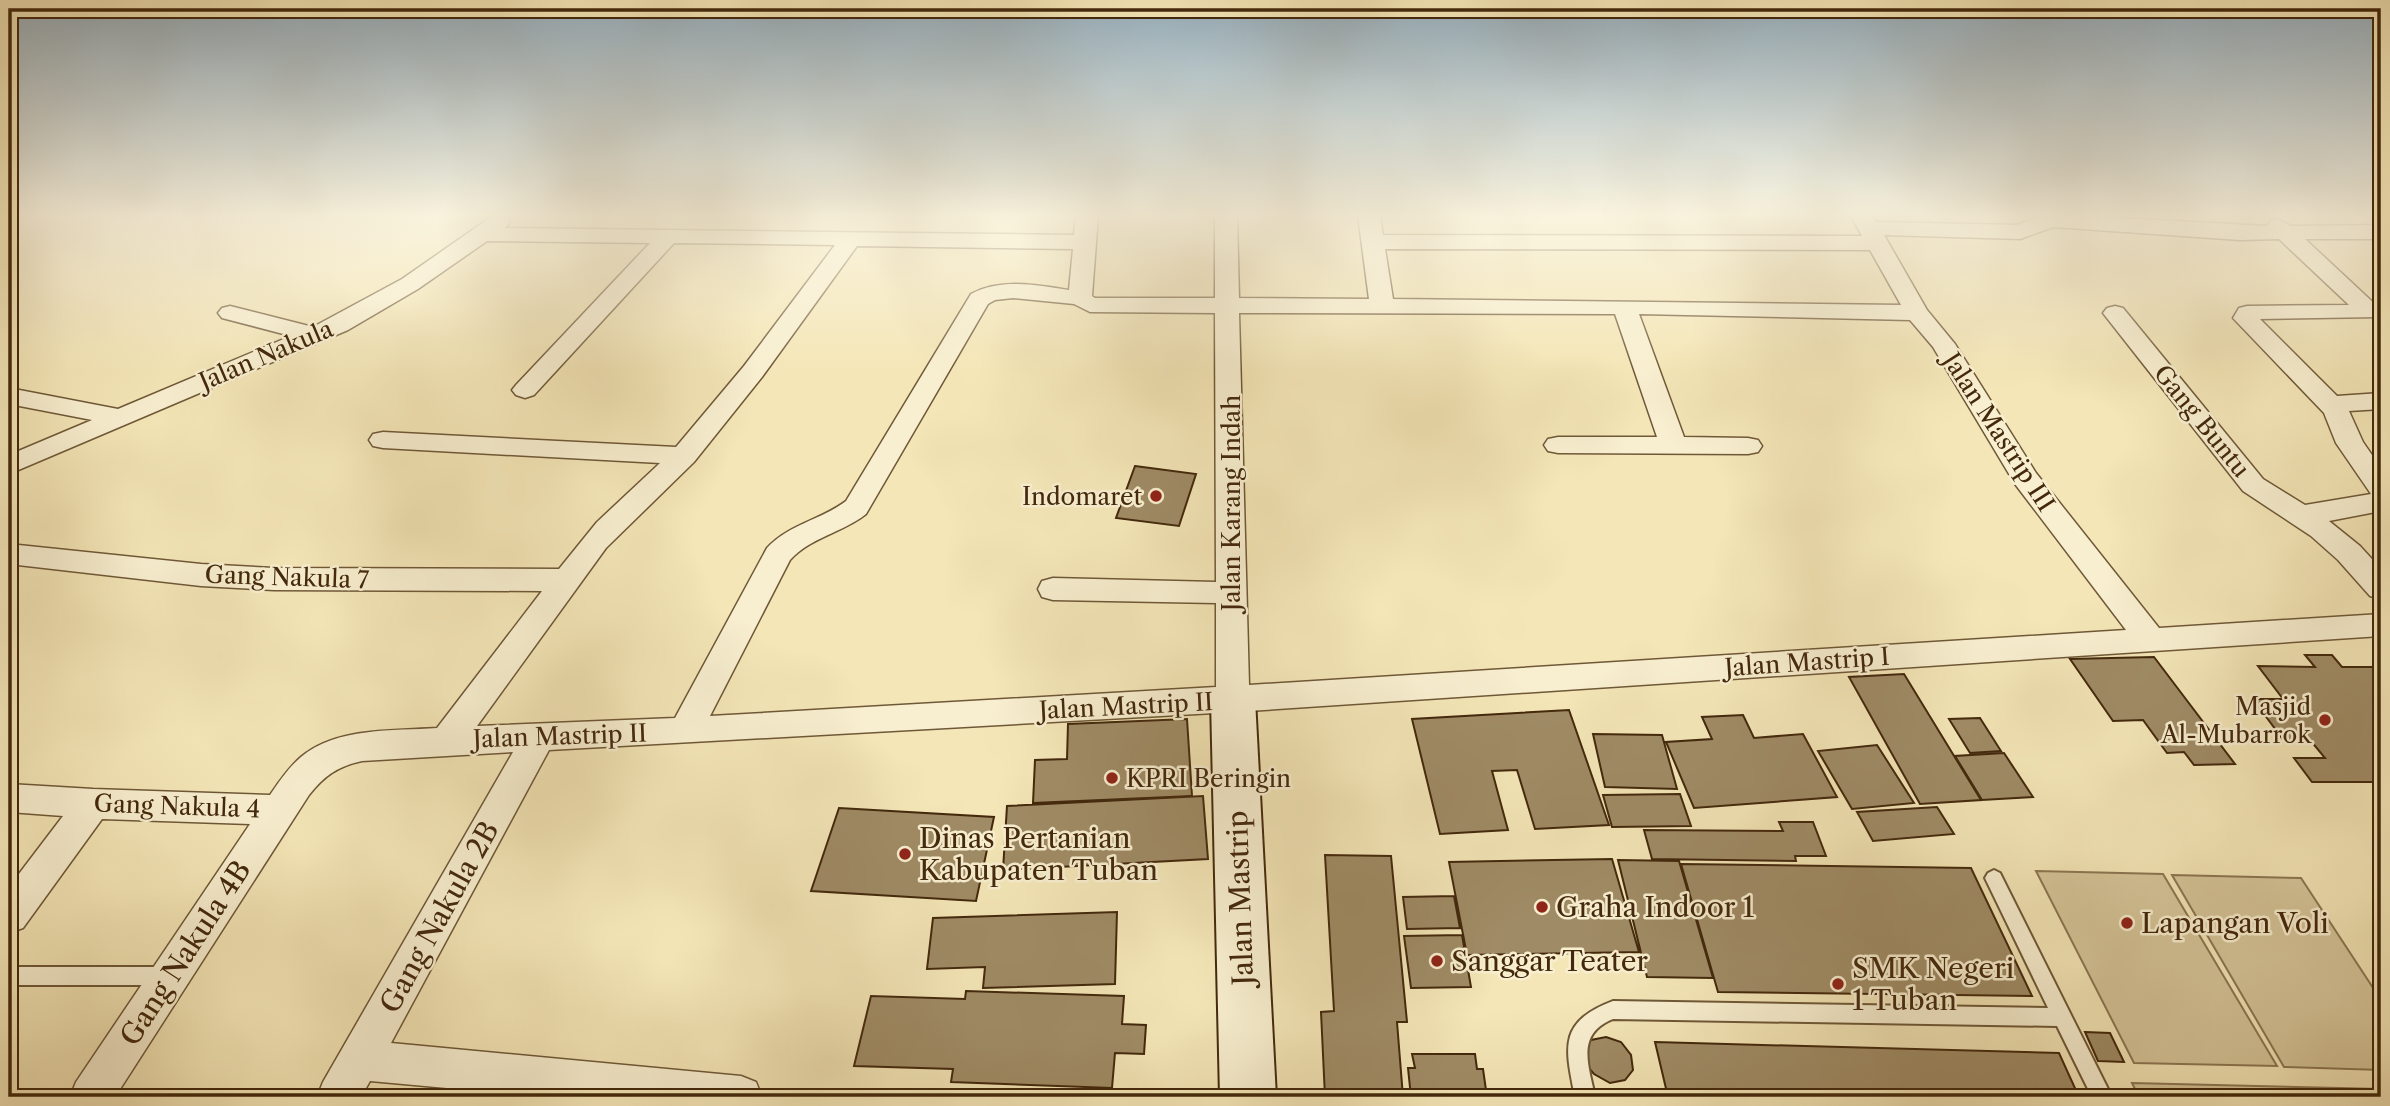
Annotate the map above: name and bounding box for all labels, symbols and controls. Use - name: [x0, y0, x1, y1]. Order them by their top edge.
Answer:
- street label: Jalan Nakula: [191, 314, 337, 398]
- street label: Jalan Mastrip III: [1935, 344, 2061, 517]
- street label: Gang Buntu: [2148, 359, 2256, 483]
- street label: Jalan Karang Indah: [1217, 395, 1246, 615]
- place label: Indomaret: [1022, 482, 1143, 511]
- marker: Indomaret: [1148, 488, 1164, 504]
- street label: Gang Nakula 7: [204, 560, 370, 594]
- street label: Jalan Mastrip I: [1720, 642, 1890, 683]
- street label: Jalan Mastrip II: [1034, 687, 1214, 725]
- place label: Masjid Al-Mubarrok: [2160, 692, 2312, 749]
- marker: Masjid Al-Mubarrok: [2317, 712, 2333, 728]
- street label: Jalan Mastrip II: [468, 718, 648, 754]
- place label: KPRI Beringin: [1126, 764, 1291, 793]
- marker: KPRI Beringin: [1104, 770, 1120, 786]
- street label: Gang Nakula 4: [93, 789, 261, 823]
- street label: Jalan Mastrip: [1220, 810, 1260, 990]
- street label: Gang Nakula 2B: [372, 815, 506, 1019]
- place label: Dinas Pertanian Kabupaten Tuban: [919, 821, 1158, 887]
- marker: Dinas Pertanian Kabupaten Tuban: [897, 846, 913, 862]
- street label: Gang Nakula 4B: [113, 854, 257, 1052]
- place label: Graha Indoor 1: [1556, 890, 1755, 924]
- marker: Graha Indoor 1: [1534, 899, 1550, 915]
- place label: Lapangan Voli: [2141, 906, 2329, 940]
- marker: Lapangan Voli: [2119, 915, 2135, 931]
- place label: Sanggar Teater: [1451, 944, 1648, 978]
- place label: SMK Negeri 1 Tuban: [1852, 951, 2014, 1017]
- marker: Sanggar Teater: [1429, 953, 1445, 969]
- marker: SMK Negeri 1 Tuban: [1830, 976, 1846, 992]

